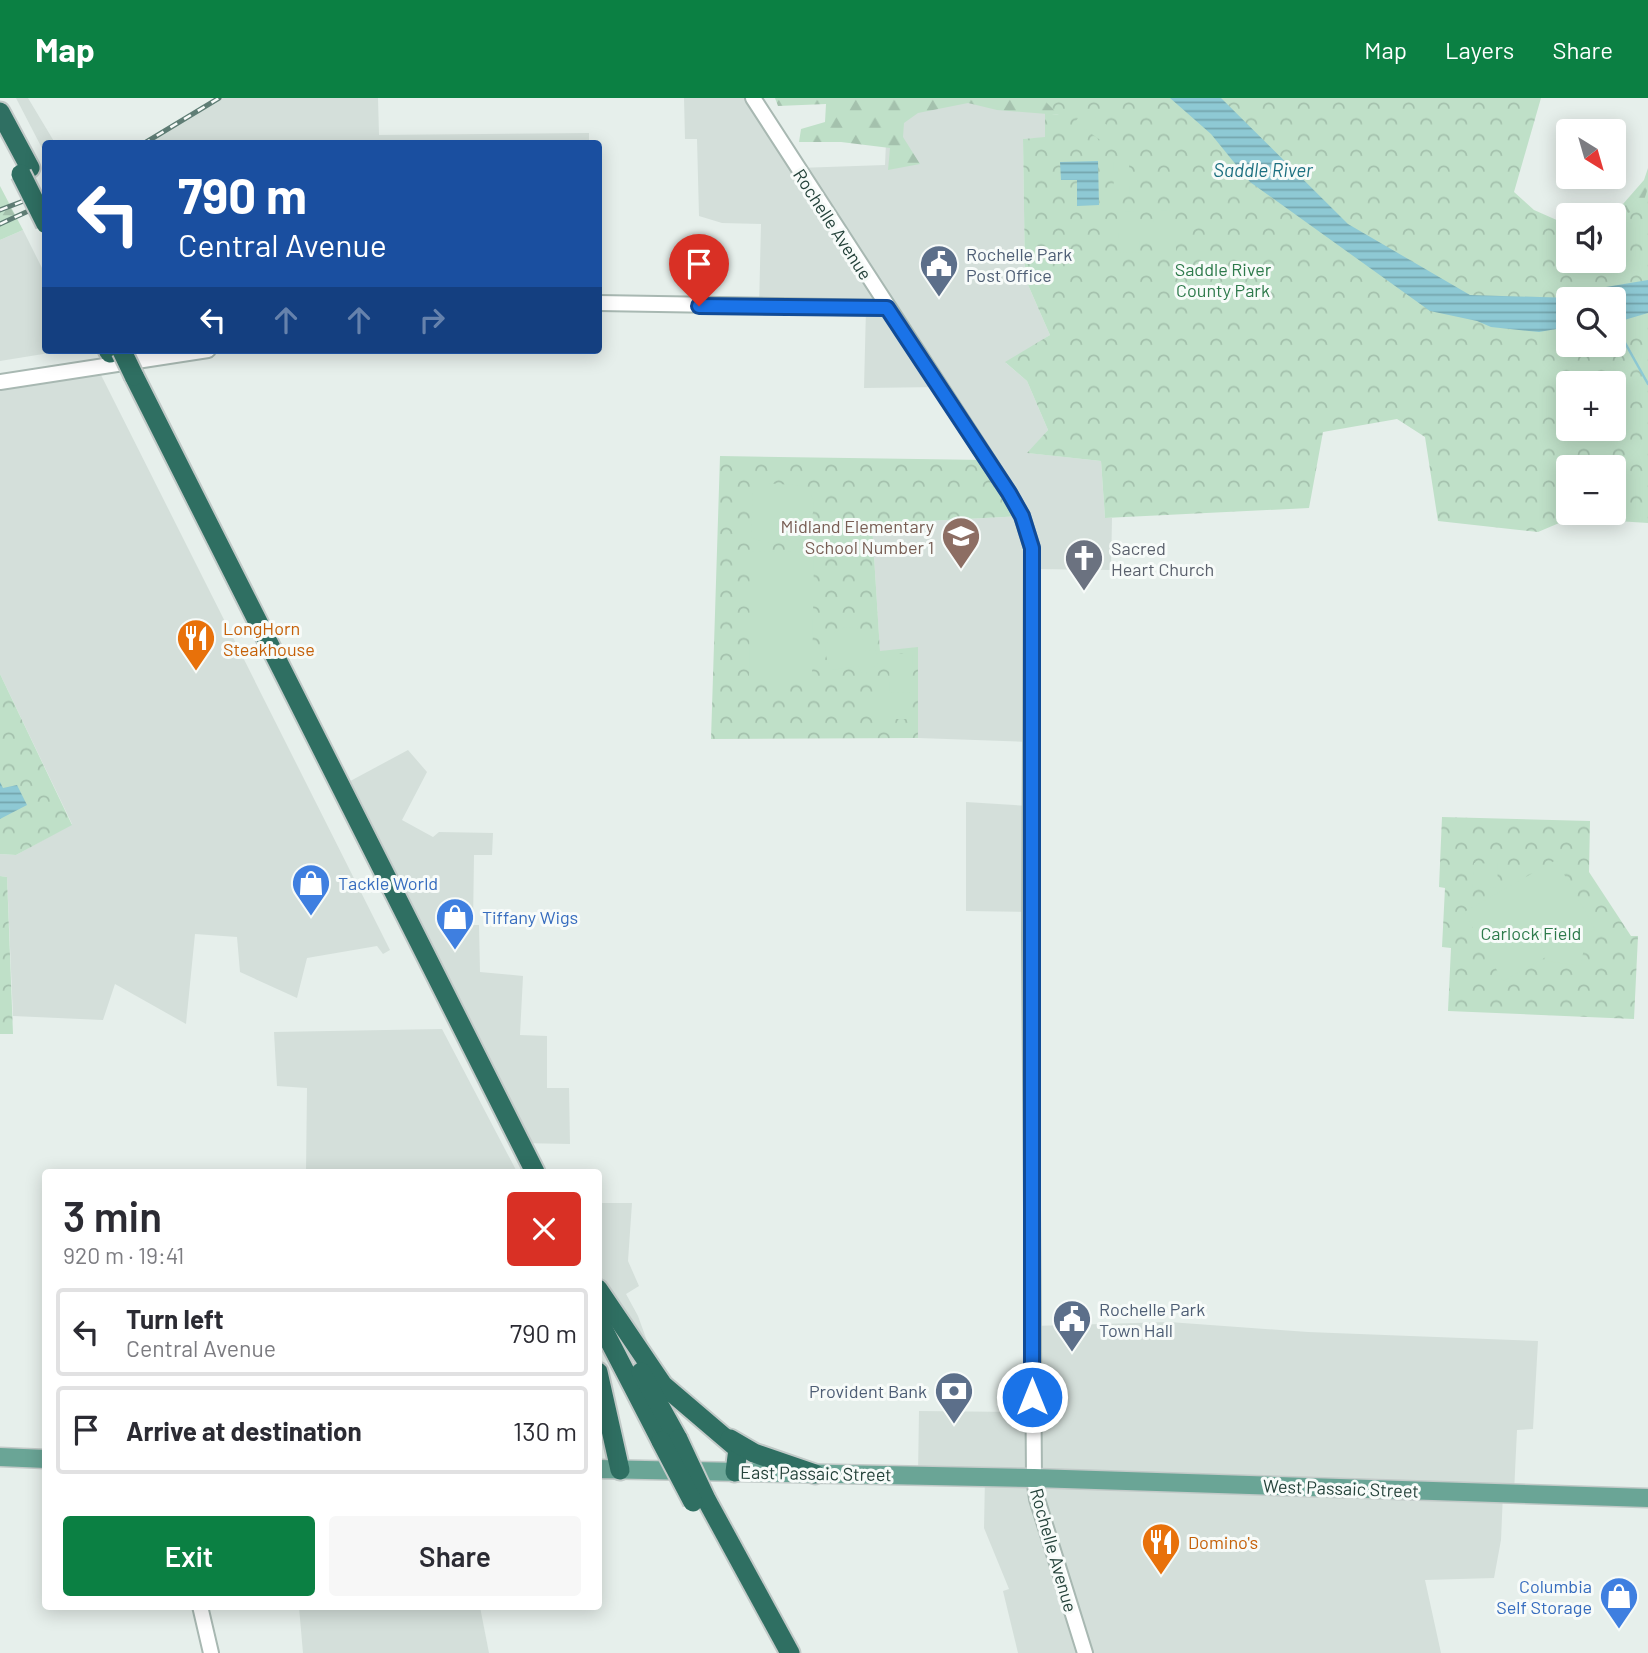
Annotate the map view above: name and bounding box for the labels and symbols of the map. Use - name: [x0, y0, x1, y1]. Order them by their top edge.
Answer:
- north arrow: [1556, 119, 1626, 189]
- water label: Saddle River: [1213, 158, 1314, 181]
- street label: Rochelle Avenue: [789, 164, 877, 284]
- pin: [669, 234, 729, 306]
- public building icon: Rochelle Park Post Office: [918, 243, 960, 298]
- place label: Rochelle Park Post Office: [966, 243, 1072, 286]
- park label: Saddle River County Park: [1175, 258, 1272, 301]
- place label: Midland Elementary School Number 1: [781, 515, 934, 558]
- school or university icon: Midland Elementary School Number 1: [940, 515, 982, 570]
- church icon: Sacred Heart Church: [1063, 537, 1105, 592]
- place label: Sacred Heart Church: [1111, 537, 1214, 580]
- restaurant icon: LongHorn Steakhouse: [175, 617, 217, 672]
- place label: LongHorn Steakhouse: [223, 617, 315, 660]
- shop icon: Tackle World: [290, 862, 332, 917]
- place label: Tackle World: [338, 872, 438, 894]
- shop icon: Tiffany Wigs: [434, 896, 476, 951]
- place label: Tiffany Wigs: [482, 906, 578, 928]
- park label: Carlock Field: [1481, 922, 1581, 944]
- public building icon: Rochelle Park Town Hall: [1051, 1298, 1093, 1353]
- place label: Rochelle Park Town Hall: [1099, 1298, 1205, 1341]
- position arrow: [995, 1360, 1069, 1434]
- bank icon: Provident Bank: [933, 1370, 975, 1425]
- place label: Provident Bank: [809, 1380, 927, 1402]
- street label: East Passaic Street: [740, 1461, 892, 1485]
- street label: West Passaic Street: [1263, 1474, 1419, 1502]
- street label: Rochelle Avenue: [1026, 1485, 1082, 1615]
- restaurant icon: Domino's: [1140, 1521, 1182, 1576]
- place label: Domino's: [1188, 1531, 1258, 1553]
- place label: Columbia Self Storage: [1496, 1575, 1592, 1618]
- shop icon: Columbia Self Storage: [1598, 1575, 1640, 1630]

